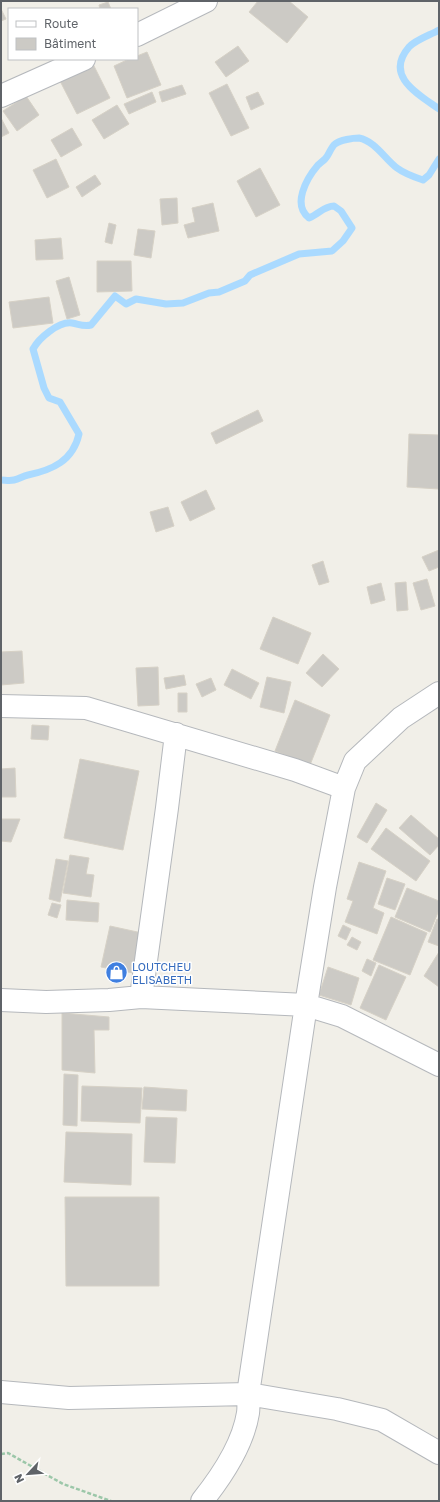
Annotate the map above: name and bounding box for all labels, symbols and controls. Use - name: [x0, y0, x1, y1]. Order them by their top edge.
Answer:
- legend: [8, 8, 138, 60]
- text: Route: [44, 16, 78, 31]
- text: Bâtiment: [44, 36, 97, 51]
- shop icon: LOUTCHEU ELISABETH: [103, 960, 129, 986]
- place label: LOUTCHEU ELISABETH: [132, 960, 192, 986]
- north arrow: [8, 1454, 48, 1494]
- text: N: [11, 1472, 26, 1485]

